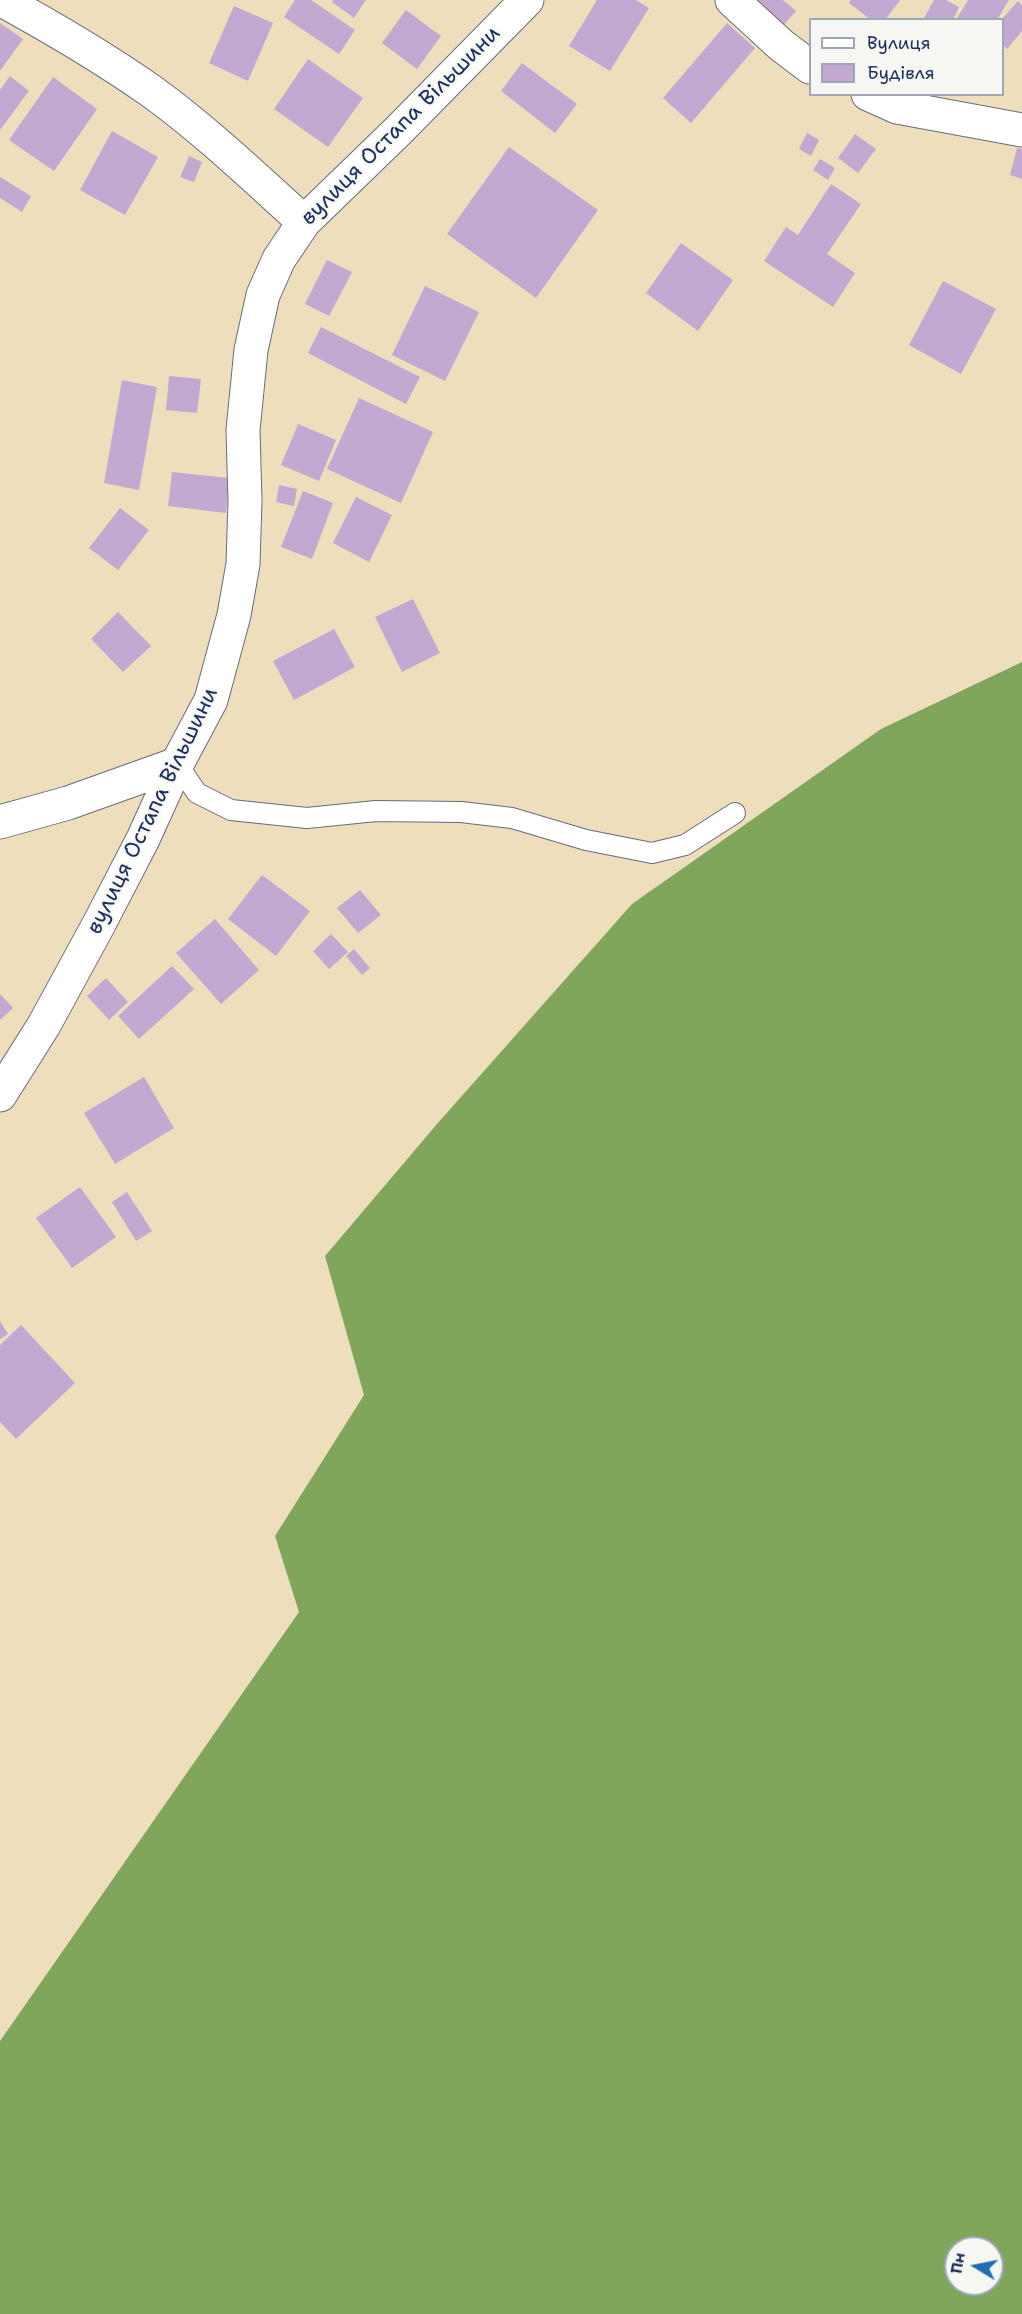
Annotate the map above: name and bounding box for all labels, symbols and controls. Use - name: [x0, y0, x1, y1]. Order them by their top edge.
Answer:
- legend: [809, 18, 1004, 96]
- street label: вулиця Остапа Вільшини: [296, 21, 506, 231]
- text: Вулиця: [867, 31, 931, 55]
- text: Будівля: [867, 61, 935, 85]
- street label: вулиця Остапа Вільшини: [82, 683, 224, 939]
- north arrow: [944, 2236, 1004, 2296]
- text: Пн: [946, 2251, 970, 2275]

